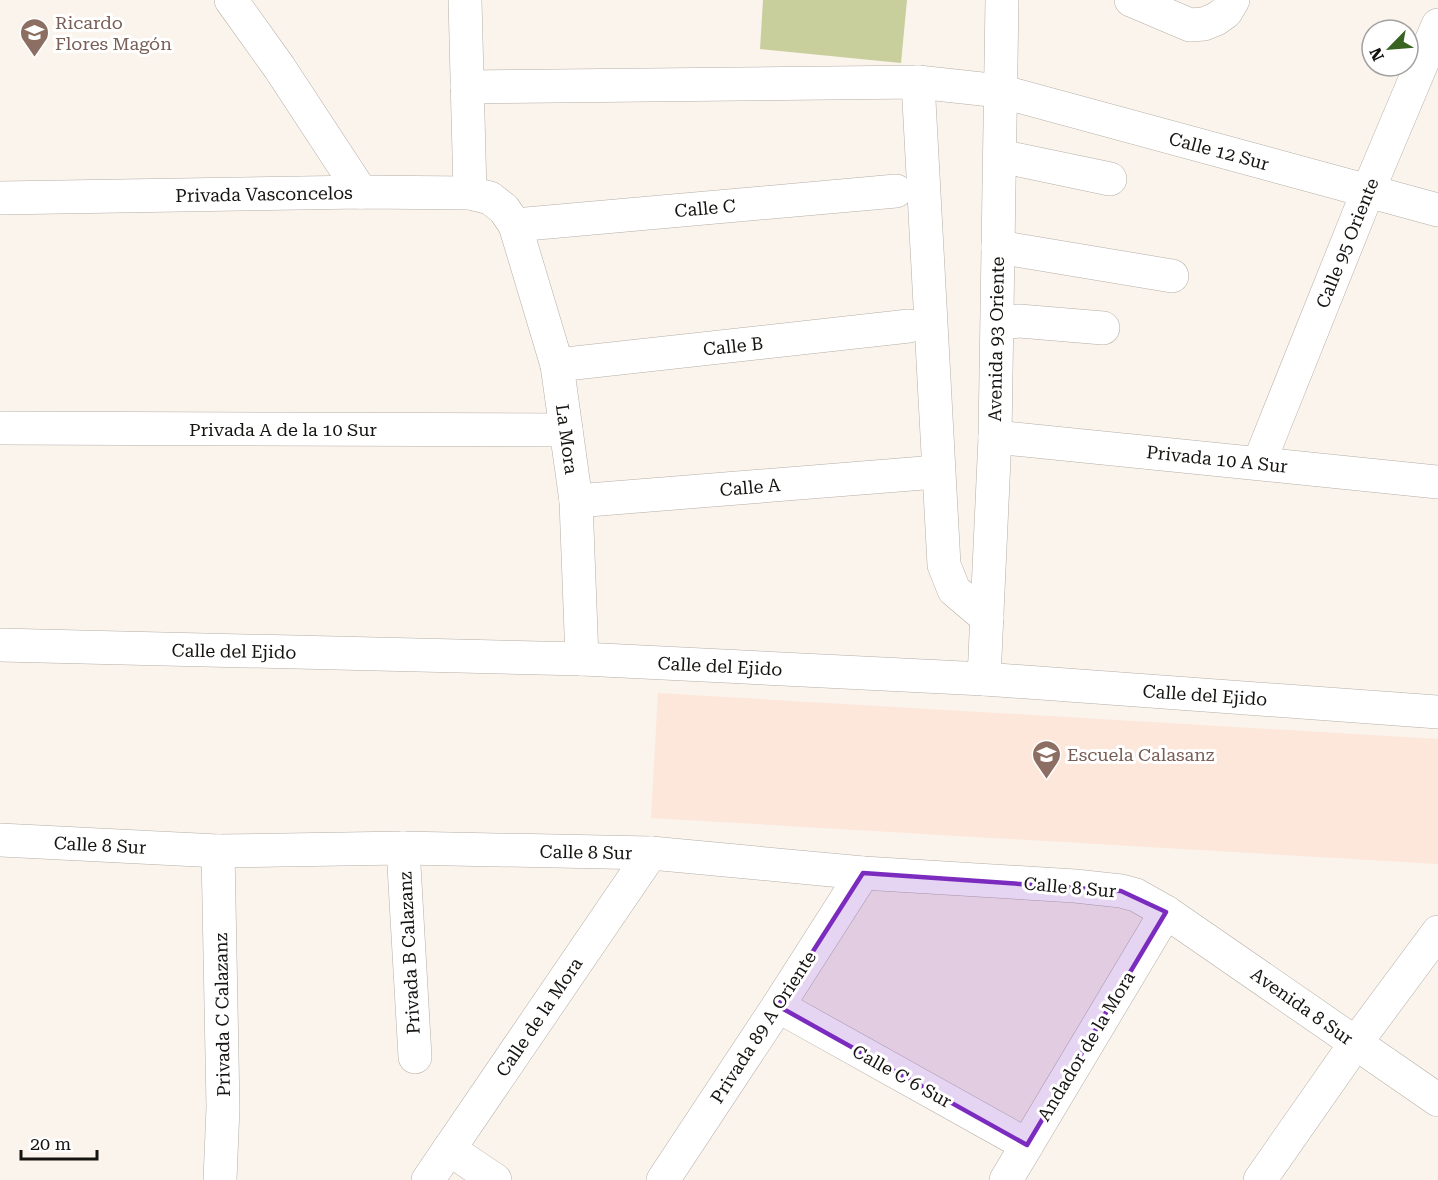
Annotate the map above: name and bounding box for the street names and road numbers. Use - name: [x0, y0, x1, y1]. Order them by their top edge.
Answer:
- street label: Calle 12 Sur: [1167, 128, 1271, 174]
- street label: Calle 95 Oriente: [1311, 175, 1383, 311]
- street label: Privada Vasconcelos: [175, 182, 353, 206]
- street label: Calle C: [674, 195, 736, 221]
- street label: Avenida 93 Oriente: [984, 256, 1008, 422]
- street label: Calle B: [702, 332, 764, 360]
- street label: La Mora: [552, 403, 582, 476]
- street label: Privada A de la 10 Sur: [189, 419, 377, 440]
- street label: Privada 10 A Sur: [1145, 441, 1289, 477]
- street label: Calle A: [719, 474, 782, 500]
- street label: Calle del Ejido: [171, 639, 297, 663]
- street label: Calle del Ejido: [657, 652, 783, 680]
- street label: Calle del Ejido: [1142, 680, 1268, 710]
- street label: Calle 8 Sur: [53, 832, 147, 858]
- street label: Calle 8 Sur: [539, 841, 633, 863]
- street label: Privada B Calazanz: [394, 870, 424, 1035]
- street label: Calle 8 Sur: [1023, 873, 1117, 901]
- street label: Privada C Calazanz: [210, 932, 234, 1097]
- street label: Privada 89 A Oriente: [706, 947, 820, 1107]
- street label: Calle de la Mora: [491, 953, 587, 1081]
- street label: Avenida 8 Sur: [1247, 963, 1357, 1049]
- street label: Andador de la Mora: [1033, 967, 1139, 1125]
- street label: Calle C 6 Sur: [849, 1040, 955, 1112]

